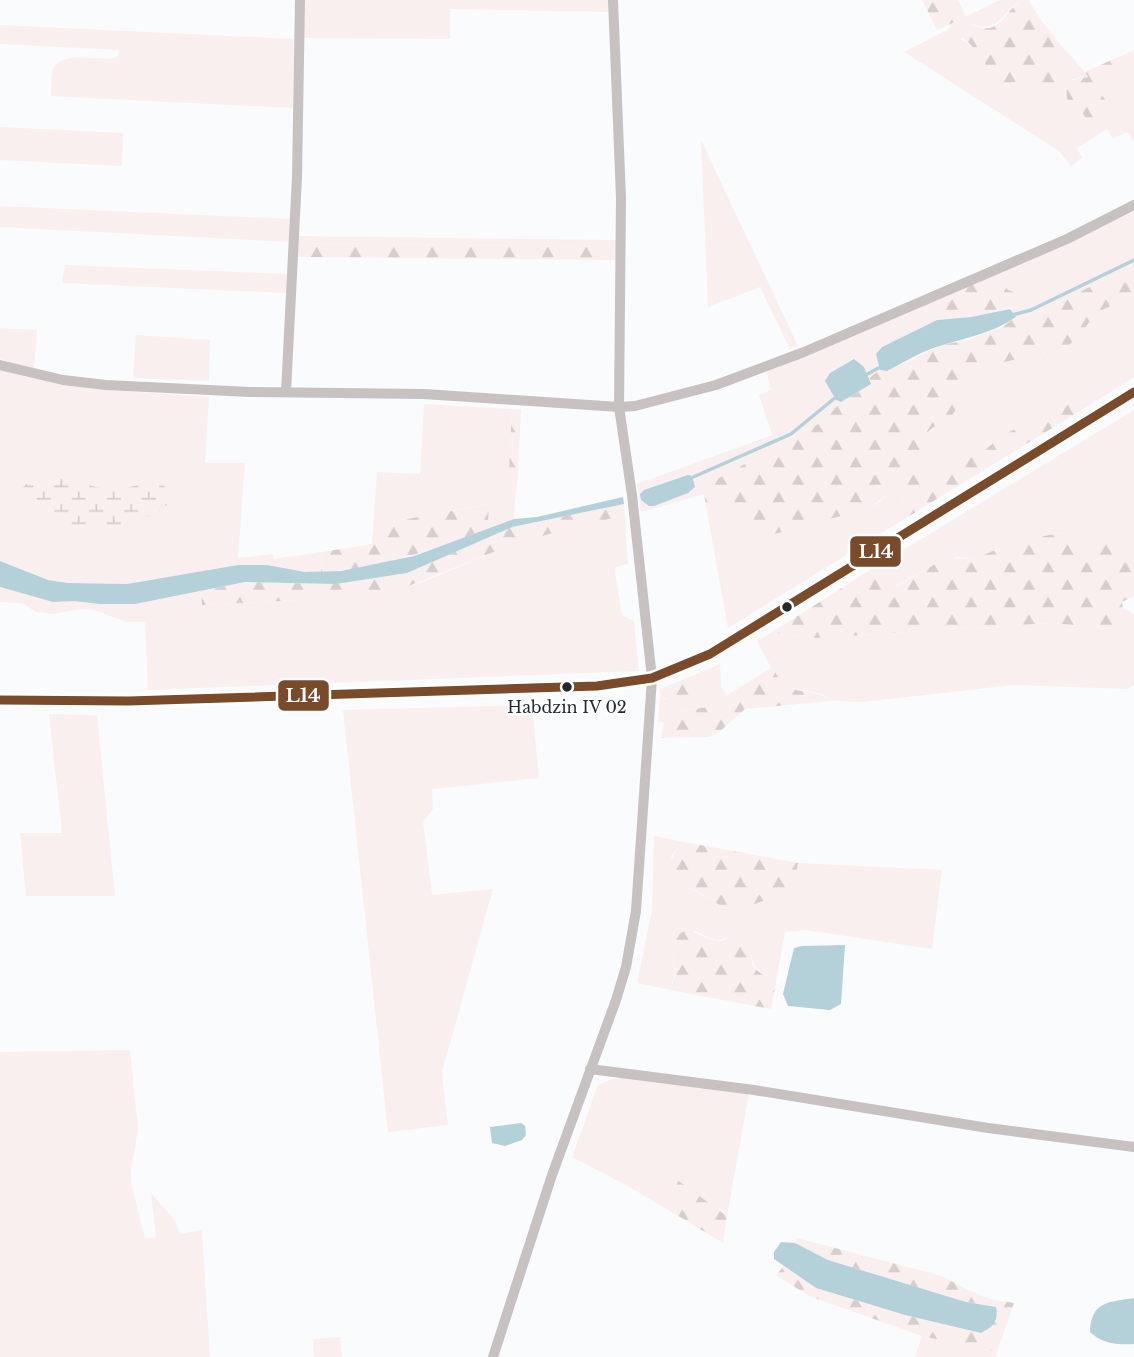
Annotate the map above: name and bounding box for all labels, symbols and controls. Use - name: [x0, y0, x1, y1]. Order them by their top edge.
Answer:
- line badge: L14: [849, 535, 902, 568]
- text: L14: [858, 540, 894, 563]
- unlabelled marker: [780, 600, 794, 614]
- line badge: L14: [277, 679, 330, 712]
- marker: Habdzin IV 02: [560, 680, 574, 694]
- text: L14: [285, 684, 321, 707]
- place label: Habdzin IV 02: [507, 697, 627, 717]

